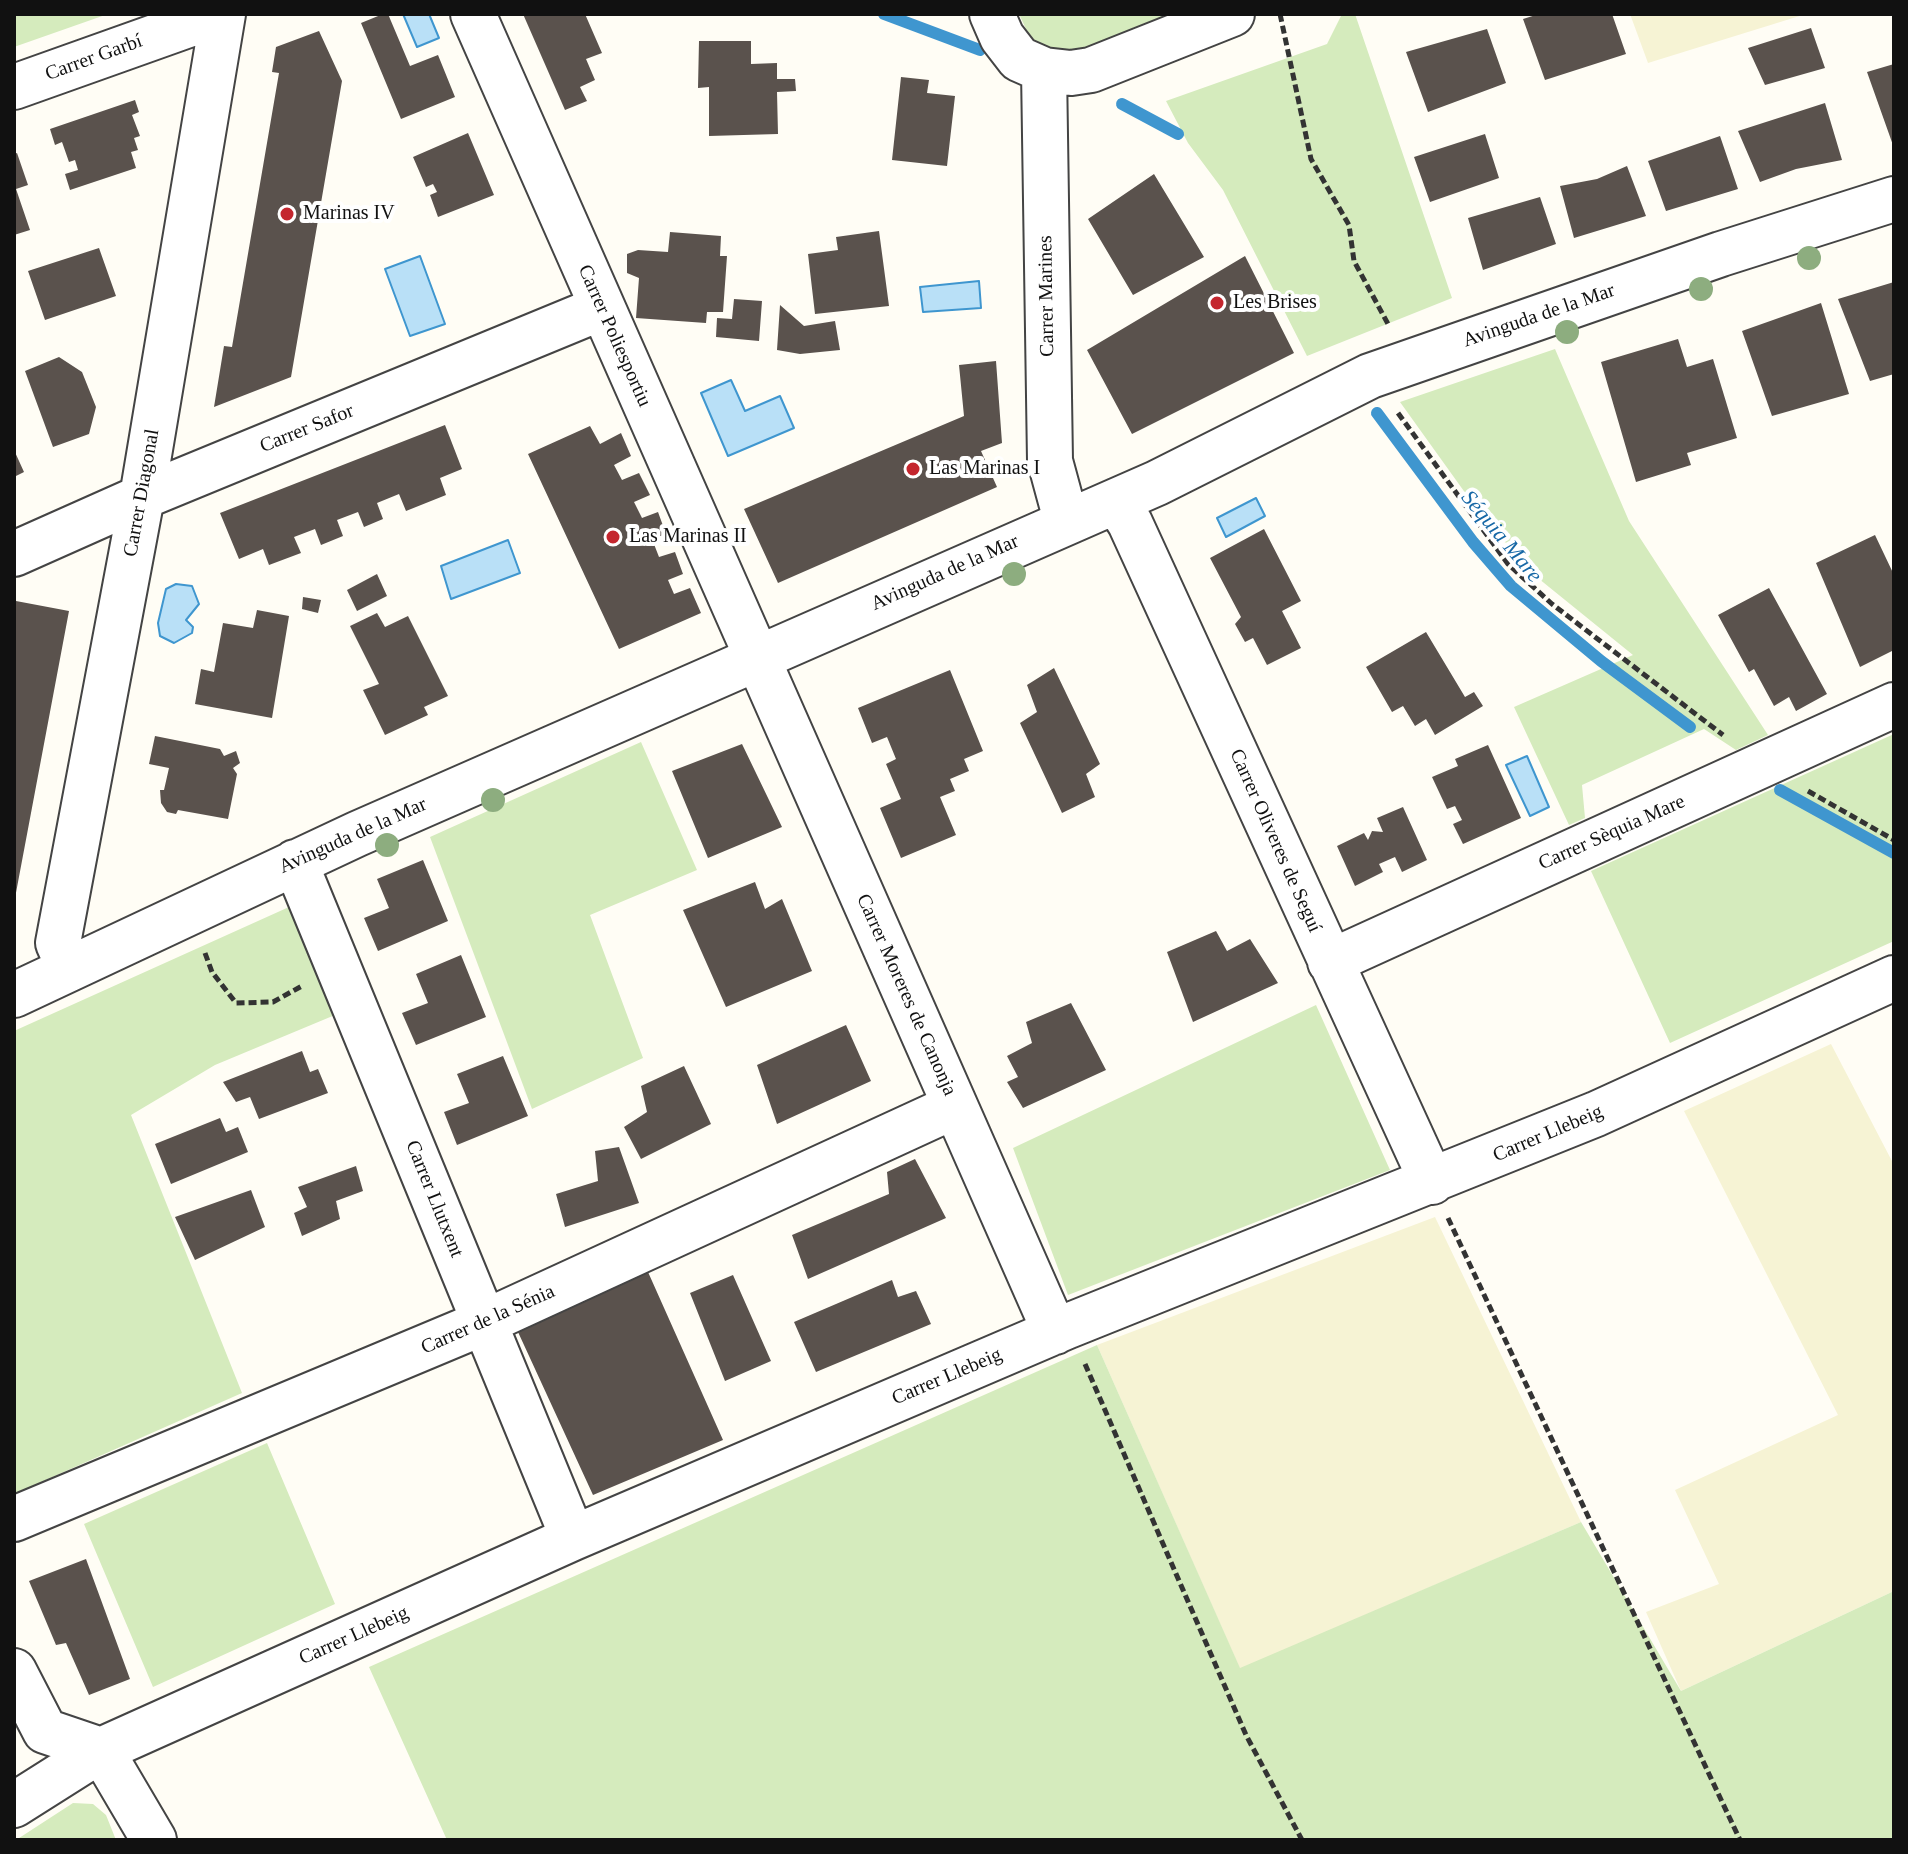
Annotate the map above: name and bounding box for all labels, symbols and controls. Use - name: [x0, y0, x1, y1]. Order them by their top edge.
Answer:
- street label: Carrer Garbí: [42, 29, 146, 87]
- place label: Marinas IV: [303, 202, 395, 226]
- marker: Marinas IV: [278, 205, 296, 223]
- street label: Carrer Marines: [1034, 235, 1060, 357]
- street label: Carrer Poliesportiu: [572, 261, 656, 411]
- street label: Avinguda de la Mar: [1460, 279, 1618, 353]
- place label: Les Brises: [1233, 291, 1317, 315]
- marker: Les Brises: [1208, 294, 1226, 312]
- street label: Carrer Safor: [256, 399, 358, 459]
- street label: Carrer Diagonal: [119, 427, 165, 559]
- place label: Las Marinas I: [929, 457, 1040, 481]
- marker: Las Marinas I: [904, 460, 922, 478]
- water label: Séquia Mare: [1455, 486, 1547, 588]
- place label: Las Marinas II: [629, 525, 747, 549]
- marker: Las Marinas II: [604, 528, 622, 546]
- street label: Avinguda de la Mar: [867, 530, 1023, 616]
- street label: Carrer Oliveres de Seguí: [1224, 746, 1326, 936]
- street label: Carrer Sèquia Mare: [1535, 790, 1689, 876]
- street label: Avinguda de la Mar: [275, 793, 431, 879]
- street label: Carrer Moreres de Canonja: [851, 890, 961, 1100]
- street label: Carrer Llebeig: [1489, 1100, 1607, 1168]
- street label: Carrer Llutxent: [400, 1137, 468, 1261]
- street label: Carrer de la Sénia: [417, 1280, 559, 1360]
- street label: Carrer Llebeig: [888, 1343, 1006, 1411]
- street label: Carrer Llebeig: [296, 1601, 412, 1671]

